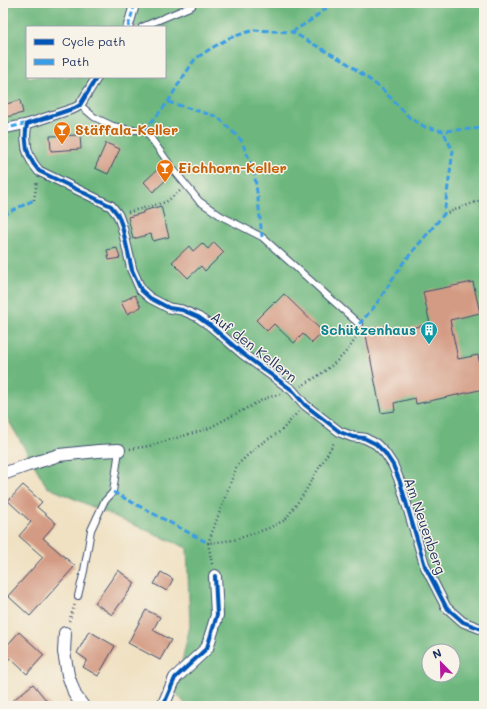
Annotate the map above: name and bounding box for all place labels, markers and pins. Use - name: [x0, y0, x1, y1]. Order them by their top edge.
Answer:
- bar icon: Stäffala-Keller: [52, 120, 72, 145]
- place label: Stäffala-Keller: [75, 120, 178, 139]
- bar icon: Eichhorn-Keller: [155, 158, 175, 183]
- place label: Eichhorn-Keller: [178, 158, 287, 177]
- place label: Schützenhaus: [320, 320, 416, 339]
- building icon: Schützenhaus: [419, 320, 439, 345]

